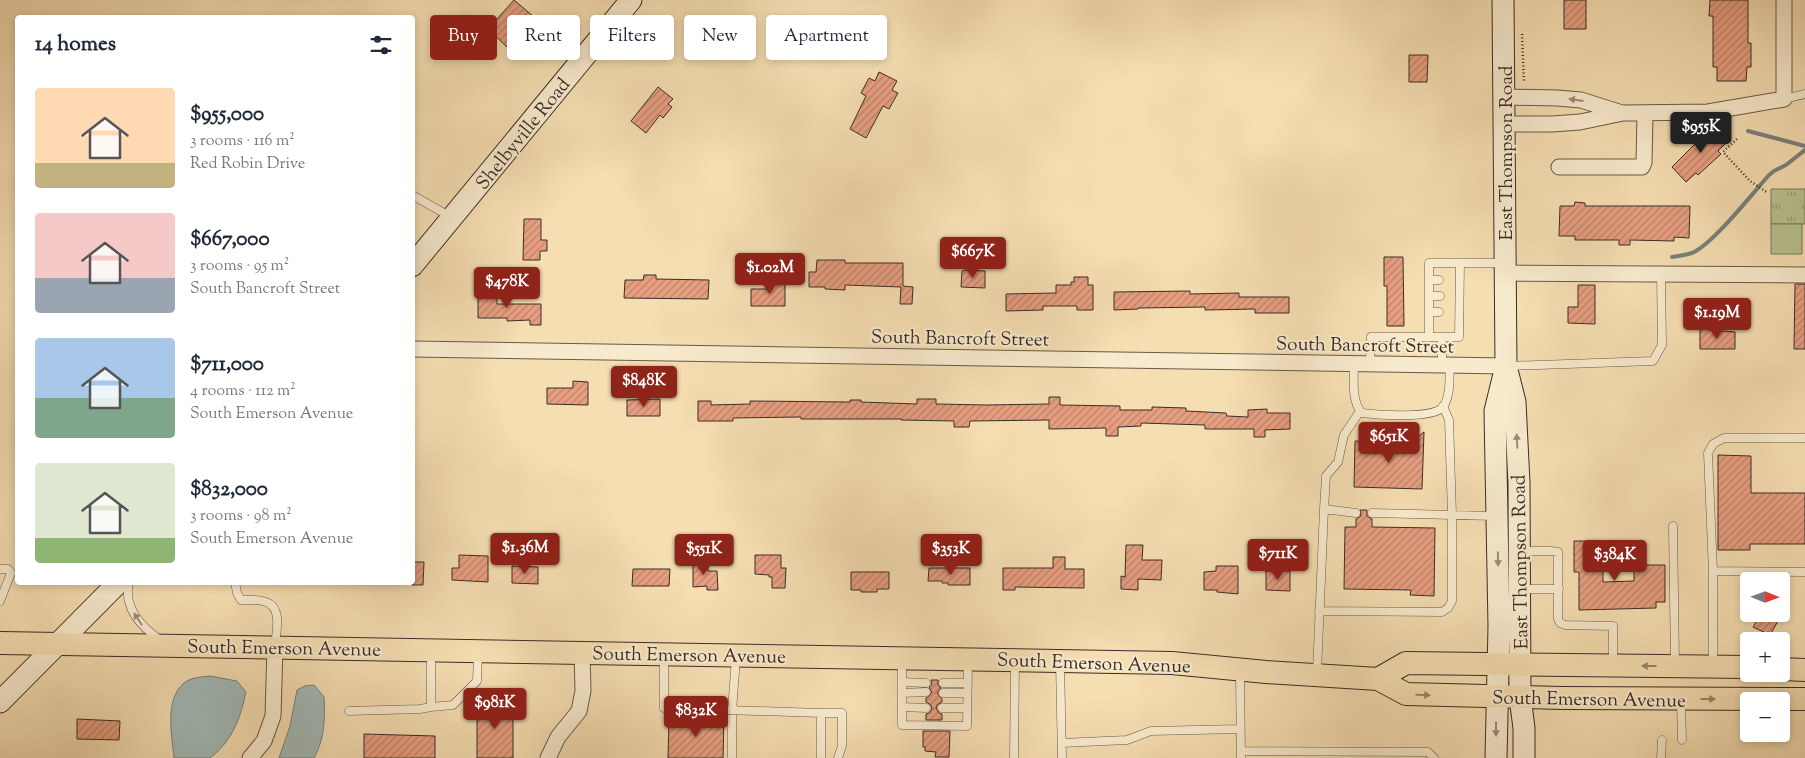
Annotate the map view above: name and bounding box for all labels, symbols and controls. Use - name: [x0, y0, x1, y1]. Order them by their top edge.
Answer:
- chip: Buy: [430, 15, 497, 60]
- chip: Rent: [507, 15, 580, 60]
- chip: Filters: [590, 15, 674, 60]
- chip: New: [684, 15, 756, 60]
- chip: Apartment: [766, 15, 887, 60]
- text: 14 homes: [35, 30, 116, 60]
- icon: filters: [367, 31, 395, 59]
- street label: East Thompson Road: [1494, 65, 1521, 240]
- street label: Shelbyville Road: [470, 73, 578, 196]
- one-way arrow: [1568, 96, 1584, 104]
- text: $955,000: [190, 100, 264, 130]
- icon: home: [75, 108, 135, 168]
- pin: $955K: [1666, 112, 1736, 154]
- text: $955K: [1681, 116, 1721, 139]
- text: 3 rooms · 116 m²: [190, 130, 295, 153]
- text: Red Robin Drive: [190, 153, 305, 176]
- text: $667,000: [190, 225, 270, 255]
- icon: home: [75, 233, 135, 293]
- pin: $667K: [938, 236, 1008, 279]
- text: $667K: [951, 241, 995, 264]
- pin: $1.02M: [729, 252, 811, 295]
- text: 3 rooms · 95 m²: [190, 255, 289, 278]
- text: $1.02M: [746, 257, 794, 280]
- pin: $478K: [472, 266, 542, 309]
- text: $478K: [485, 271, 529, 294]
- text: South Bancroft Street: [190, 278, 340, 301]
- pin: $1.19M: [1676, 298, 1758, 340]
- text: $1.19M: [1694, 302, 1740, 325]
- street label: South Bancroft Street: [871, 324, 1050, 355]
- street label: South Bancroft Street: [1276, 331, 1455, 362]
- text: $711,000: [190, 350, 264, 380]
- icon: home: [75, 358, 135, 418]
- pin: $848K: [609, 366, 679, 408]
- text: $848K: [622, 370, 666, 393]
- text: 4 rooms · 112 m²: [190, 380, 296, 403]
- text: South Emerson Avenue: [190, 403, 353, 426]
- pin: $651K: [1354, 422, 1424, 464]
- text: $651K: [1370, 426, 1408, 449]
- one-way arrow: [1512, 433, 1520, 449]
- street label: East Thompson Road: [1506, 474, 1537, 650]
- text: $832,000: [190, 475, 268, 505]
- icon: home: [75, 483, 135, 543]
- text: 3 rooms · 98 m²: [190, 505, 292, 528]
- text: South Emerson Avenue: [190, 528, 353, 551]
- pin: $1.36M: [484, 532, 566, 575]
- pin: $551K: [669, 534, 739, 576]
- pin: $353K: [916, 534, 986, 576]
- text: $1.36M: [502, 537, 548, 560]
- text: $551K: [686, 538, 722, 561]
- text: $353K: [932, 538, 970, 561]
- pin: $711K: [1243, 538, 1313, 581]
- pin: $384K: [1580, 540, 1650, 582]
- text: $711K: [1258, 543, 1298, 566]
- text: $384K: [1594, 544, 1636, 567]
- one-way arrow: [1494, 551, 1502, 567]
- north arrow: [1740, 572, 1790, 622]
- map controls: [1740, 572, 1790, 742]
- one-way arrow: [133, 613, 143, 626]
- button: +: [1740, 632, 1790, 682]
- street label: South Emerson Avenue: [187, 634, 381, 665]
- street label: South Emerson Avenue: [592, 641, 786, 672]
- street label: South Emerson Avenue: [997, 648, 1191, 681]
- one-way arrow: [1641, 662, 1657, 670]
- street label: South Emerson Avenue: [1492, 685, 1686, 716]
- pin: $981K: [460, 688, 530, 730]
- one-way arrow: [1415, 691, 1431, 699]
- text: $981K: [474, 692, 516, 715]
- button: −: [1740, 692, 1790, 742]
- one-way arrow: [1701, 695, 1717, 703]
- pin: $832K: [661, 696, 731, 738]
- text: $832K: [675, 700, 717, 723]
- one-way arrow: [1492, 721, 1500, 737]

